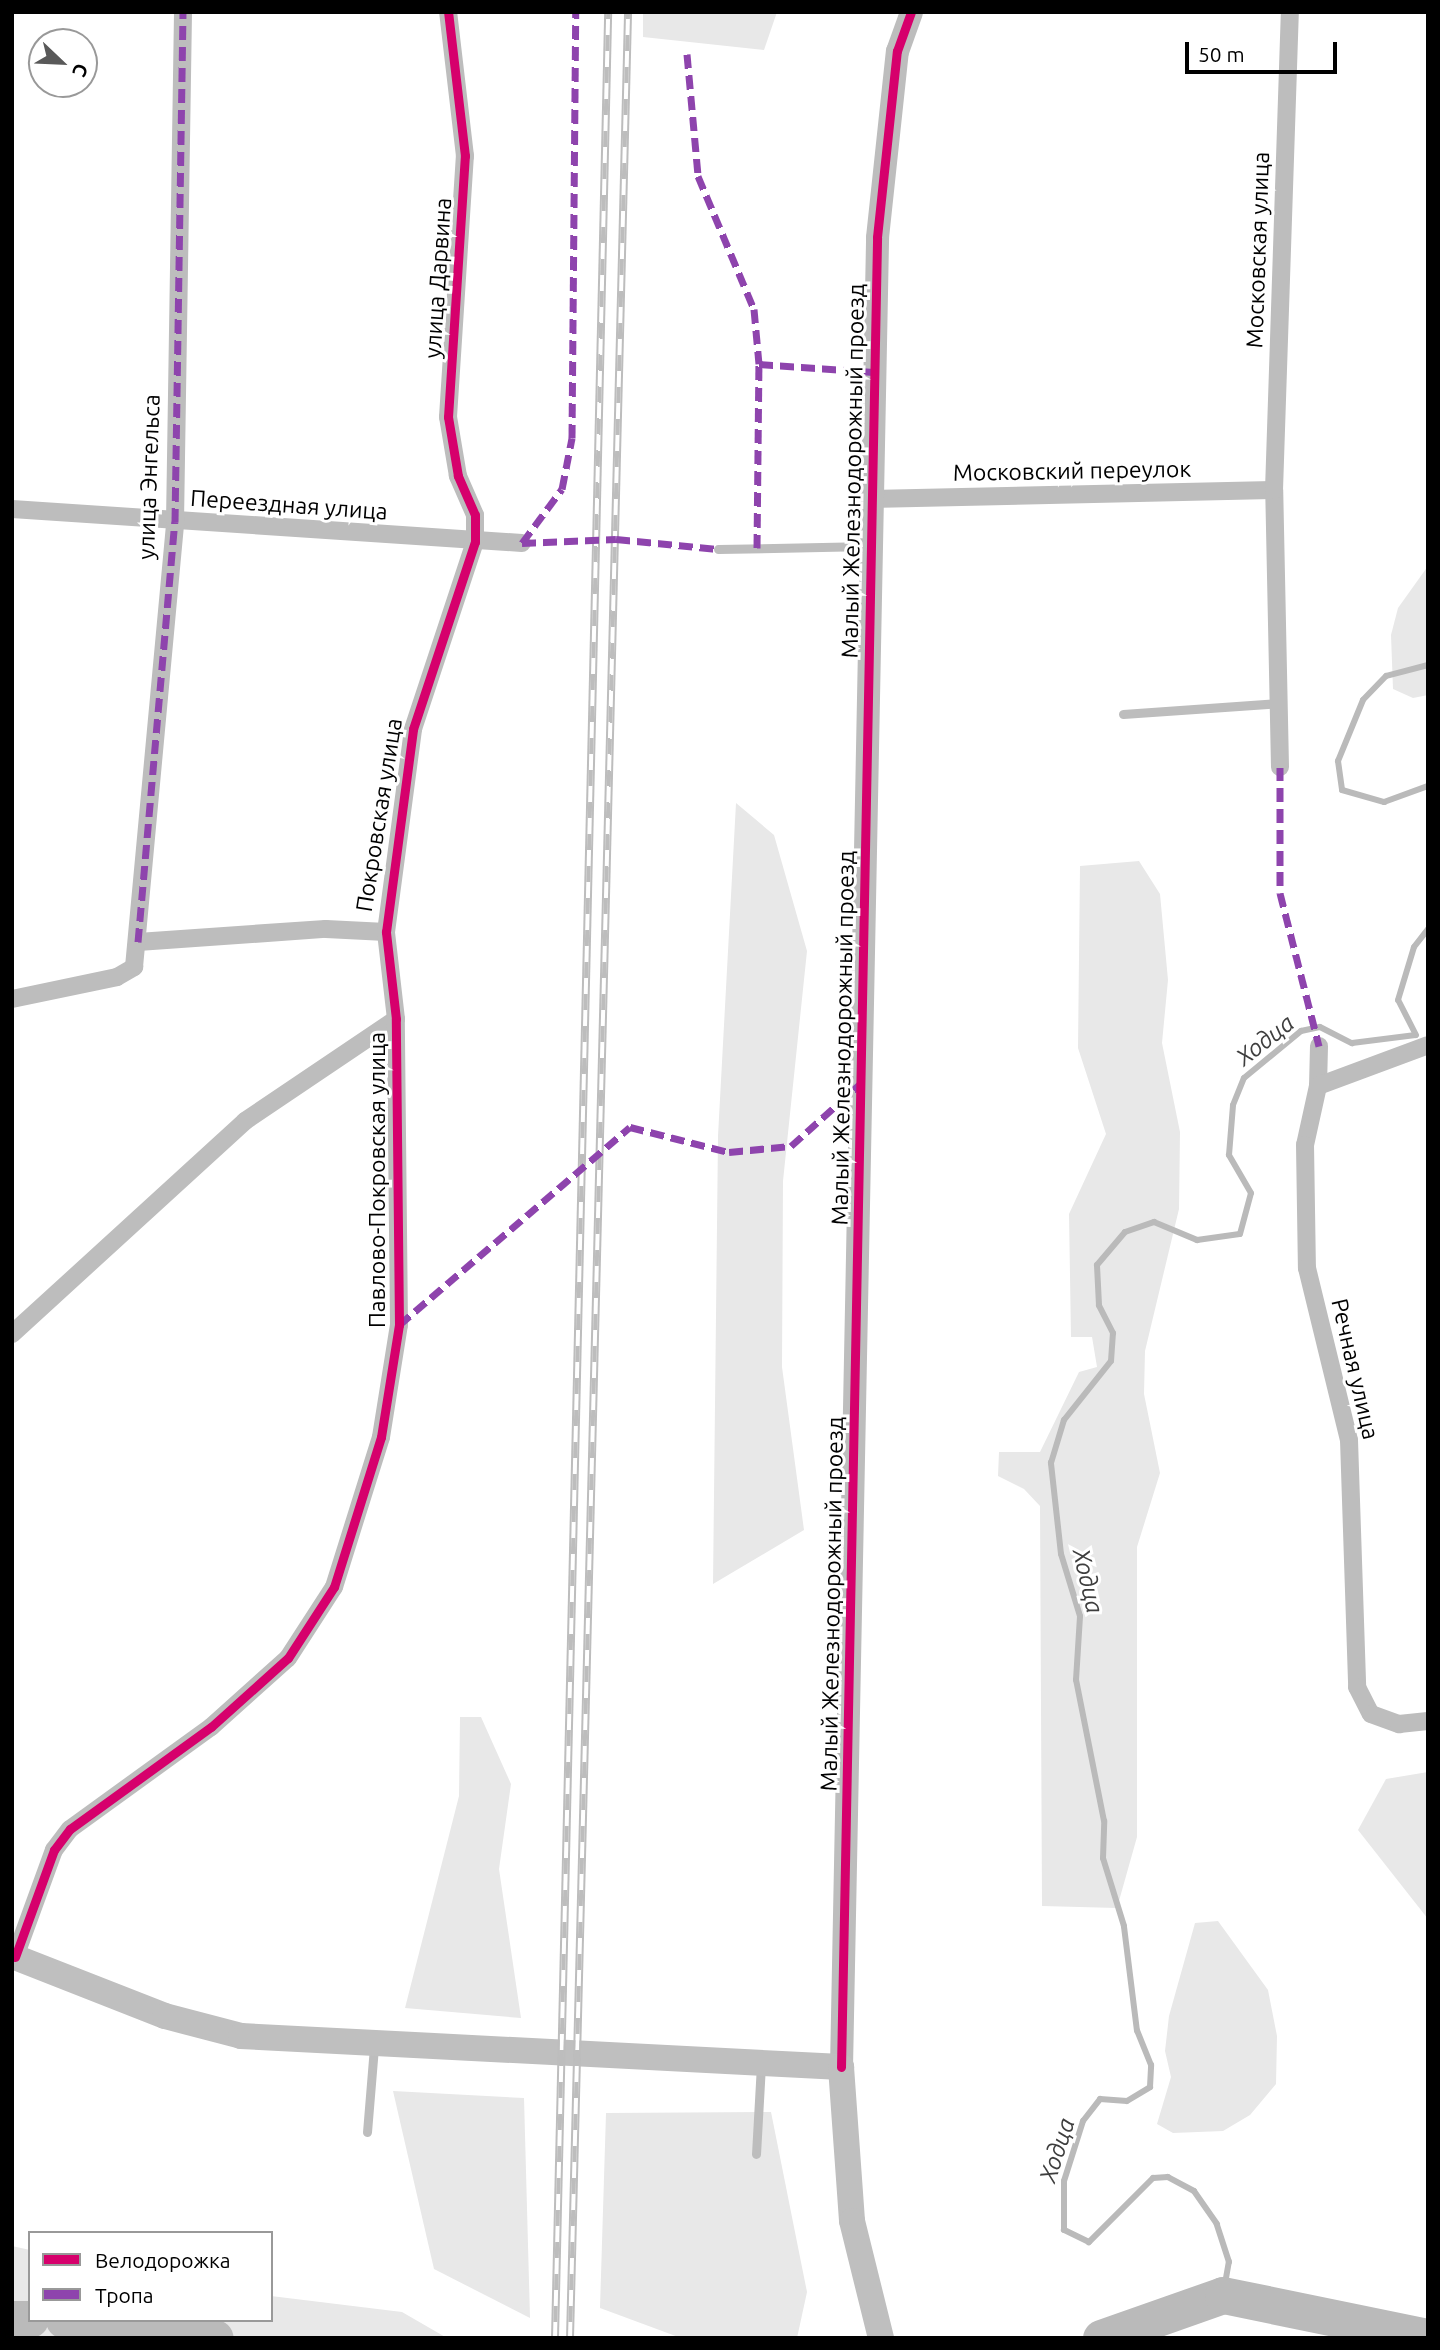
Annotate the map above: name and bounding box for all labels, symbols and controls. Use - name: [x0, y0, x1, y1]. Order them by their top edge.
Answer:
- north arrow: [28, 28, 98, 98]
- scale bar: [1188, 28, 1340, 72]
- text: 50 m: [1198, 42, 1245, 66]
- text: С: [68, 61, 93, 80]
- street label: Московская улица: [1241, 151, 1275, 349]
- street label: улица Дарвина: [419, 197, 457, 359]
- street label: Малый Железнодорожный проезд: [836, 283, 870, 659]
- street label: улица Энгельса: [132, 394, 166, 560]
- street label: Московский переулок: [953, 455, 1191, 487]
- street label: Переездная улица: [189, 484, 389, 526]
- street label: Покровская улица: [350, 716, 408, 914]
- street label: Малый Железнодорожный проезд: [826, 850, 860, 1226]
- water label: Ходца: [1230, 1008, 1300, 1072]
- street label: Павлово-Покровская улица: [363, 1032, 391, 1328]
- street label: Речная улица: [1325, 1296, 1385, 1442]
- street label: Малый Железнодорожный проезд: [815, 1416, 849, 1792]
- water label: Ходца: [1067, 1546, 1109, 1616]
- water label: Ходца: [1033, 2114, 1081, 2186]
- legend: [28, 2231, 273, 2322]
- text: Велодорожка: [95, 2248, 231, 2272]
- text: Тропа: [95, 2283, 154, 2307]

